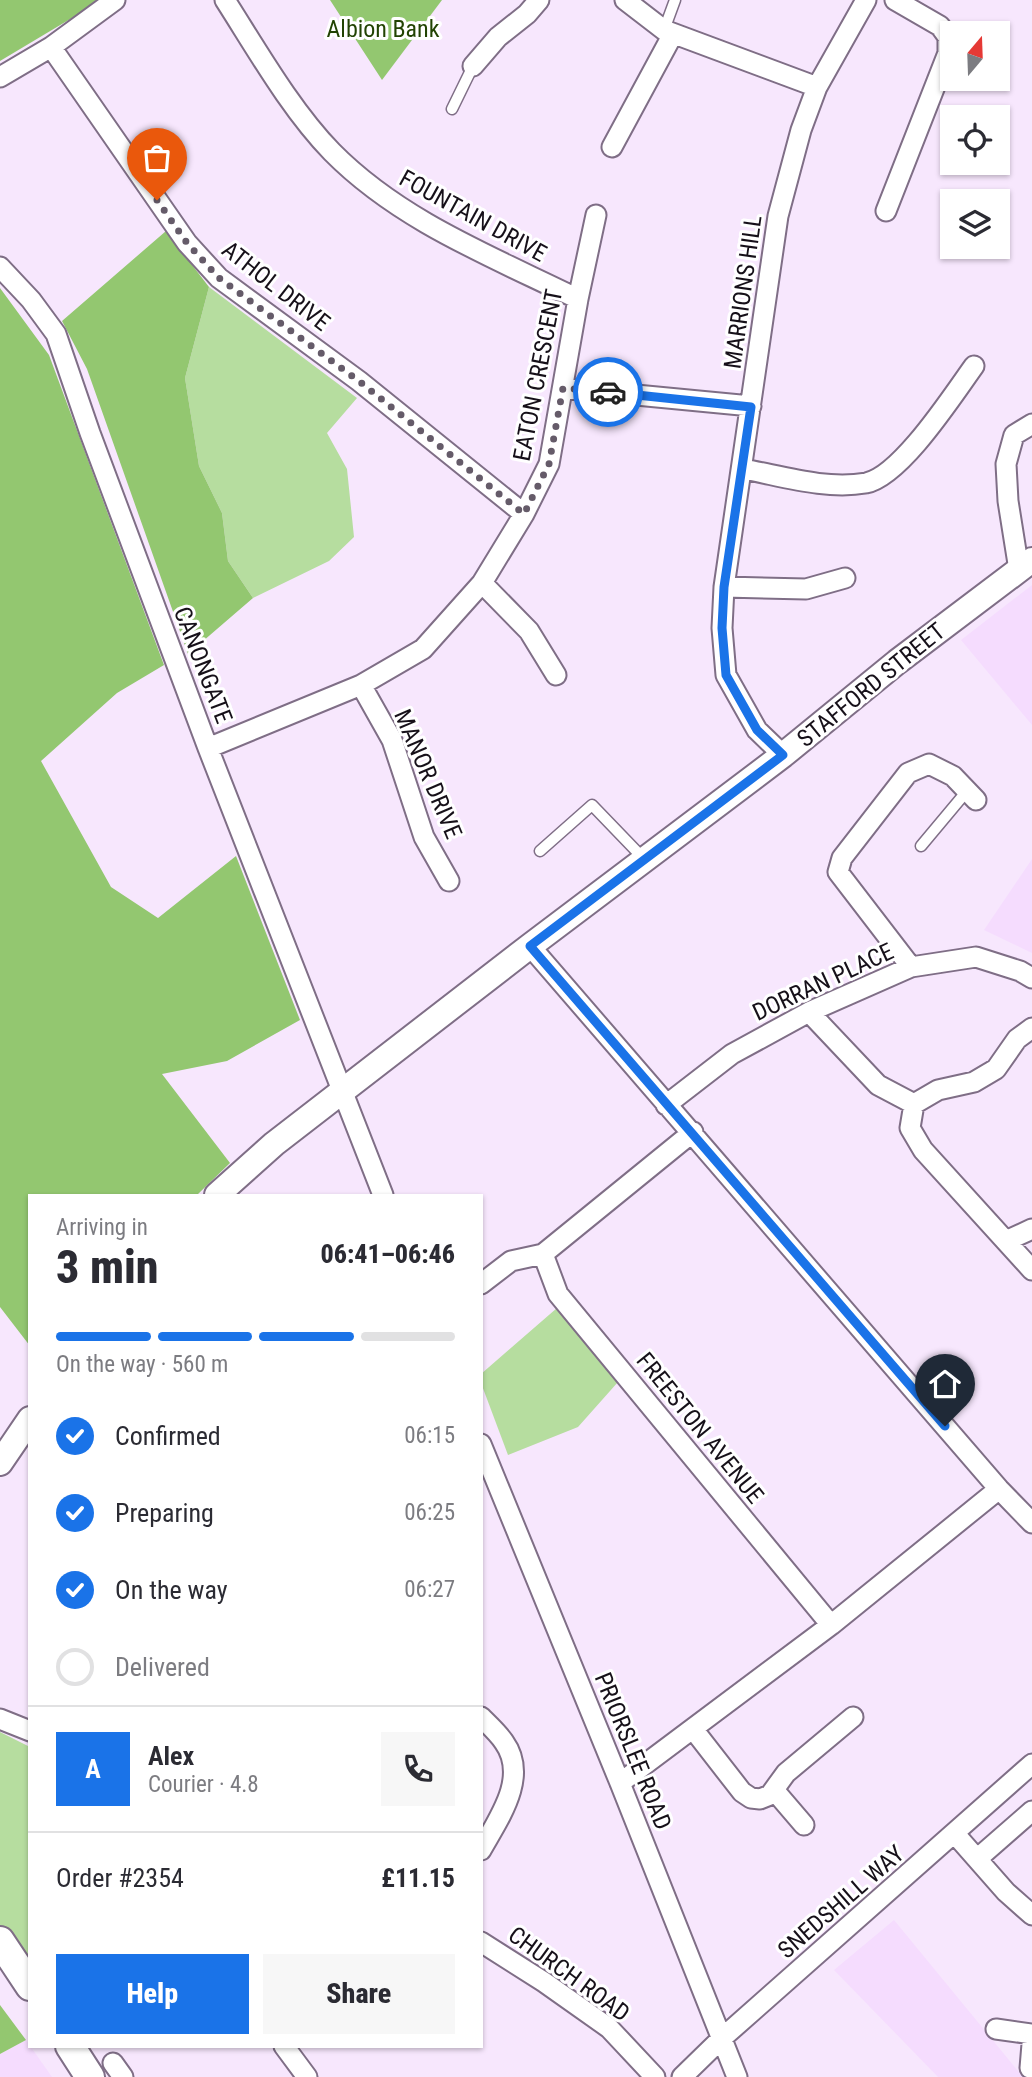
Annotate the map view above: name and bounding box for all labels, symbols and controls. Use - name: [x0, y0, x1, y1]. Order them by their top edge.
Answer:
- park label: Albion Bank: [327, 15, 440, 43]
- north arrow: [940, 21, 1010, 91]
- map controls: [940, 21, 1010, 259]
- button: locate: [940, 105, 1010, 175]
- pin: [127, 128, 187, 200]
- icon: bag: [138, 139, 176, 177]
- street label: FOUNTAIN DRIVE: [395, 164, 551, 268]
- button: layers: [940, 189, 1010, 259]
- street label: MARRIONS HILL: [718, 213, 768, 371]
- street label: ATHOL DRIVE: [217, 235, 335, 337]
- street label: EATON CRESCENT: [508, 287, 568, 463]
- courier: [573, 357, 643, 427]
- icon: car: [589, 373, 627, 411]
- street label: CANONGATE: [168, 603, 238, 727]
- street label: STAFFORD STREET: [792, 617, 950, 753]
- street label: MANOR DRIVE: [388, 705, 468, 843]
- street label: DORRAN PLACE: [748, 937, 898, 1027]
- text: Arriving in: [56, 1214, 148, 1241]
- text: 06:41–06:46: [321, 1239, 455, 1269]
- text: 3 min: [56, 1240, 159, 1294]
- street label: FREESTON AVENUE: [631, 1347, 769, 1509]
- text: On the way · 560 m: [56, 1351, 228, 1378]
- pin: [915, 1354, 975, 1426]
- icon: home: [926, 1365, 964, 1403]
- icon: check: [56, 1417, 94, 1455]
- text: Confirmed: [115, 1421, 221, 1451]
- text: 06:15: [404, 1422, 455, 1449]
- icon: check: [56, 1494, 94, 1532]
- text: Preparing: [115, 1498, 214, 1528]
- text: 06:25: [404, 1499, 455, 1526]
- icon: check: [56, 1571, 94, 1609]
- text: On the way: [115, 1575, 228, 1605]
- text: 06:27: [404, 1576, 455, 1603]
- text: Delivered: [115, 1652, 210, 1682]
- street label: PRIORSLEE ROAD: [589, 1668, 677, 1834]
- button: phone: [381, 1732, 455, 1806]
- text: Alex: [148, 1741, 194, 1771]
- text: A: [85, 1754, 101, 1784]
- text: Courier · 4.8: [148, 1771, 259, 1798]
- street label: SNEDSHILL WAY: [772, 1839, 910, 1964]
- text: Order #2354: [56, 1863, 184, 1893]
- text: £11.15: [381, 1863, 455, 1893]
- street label: CHURCH ROAD: [503, 1921, 635, 2027]
- button: Help: [56, 1954, 249, 2034]
- button: Share: [263, 1954, 455, 2034]

